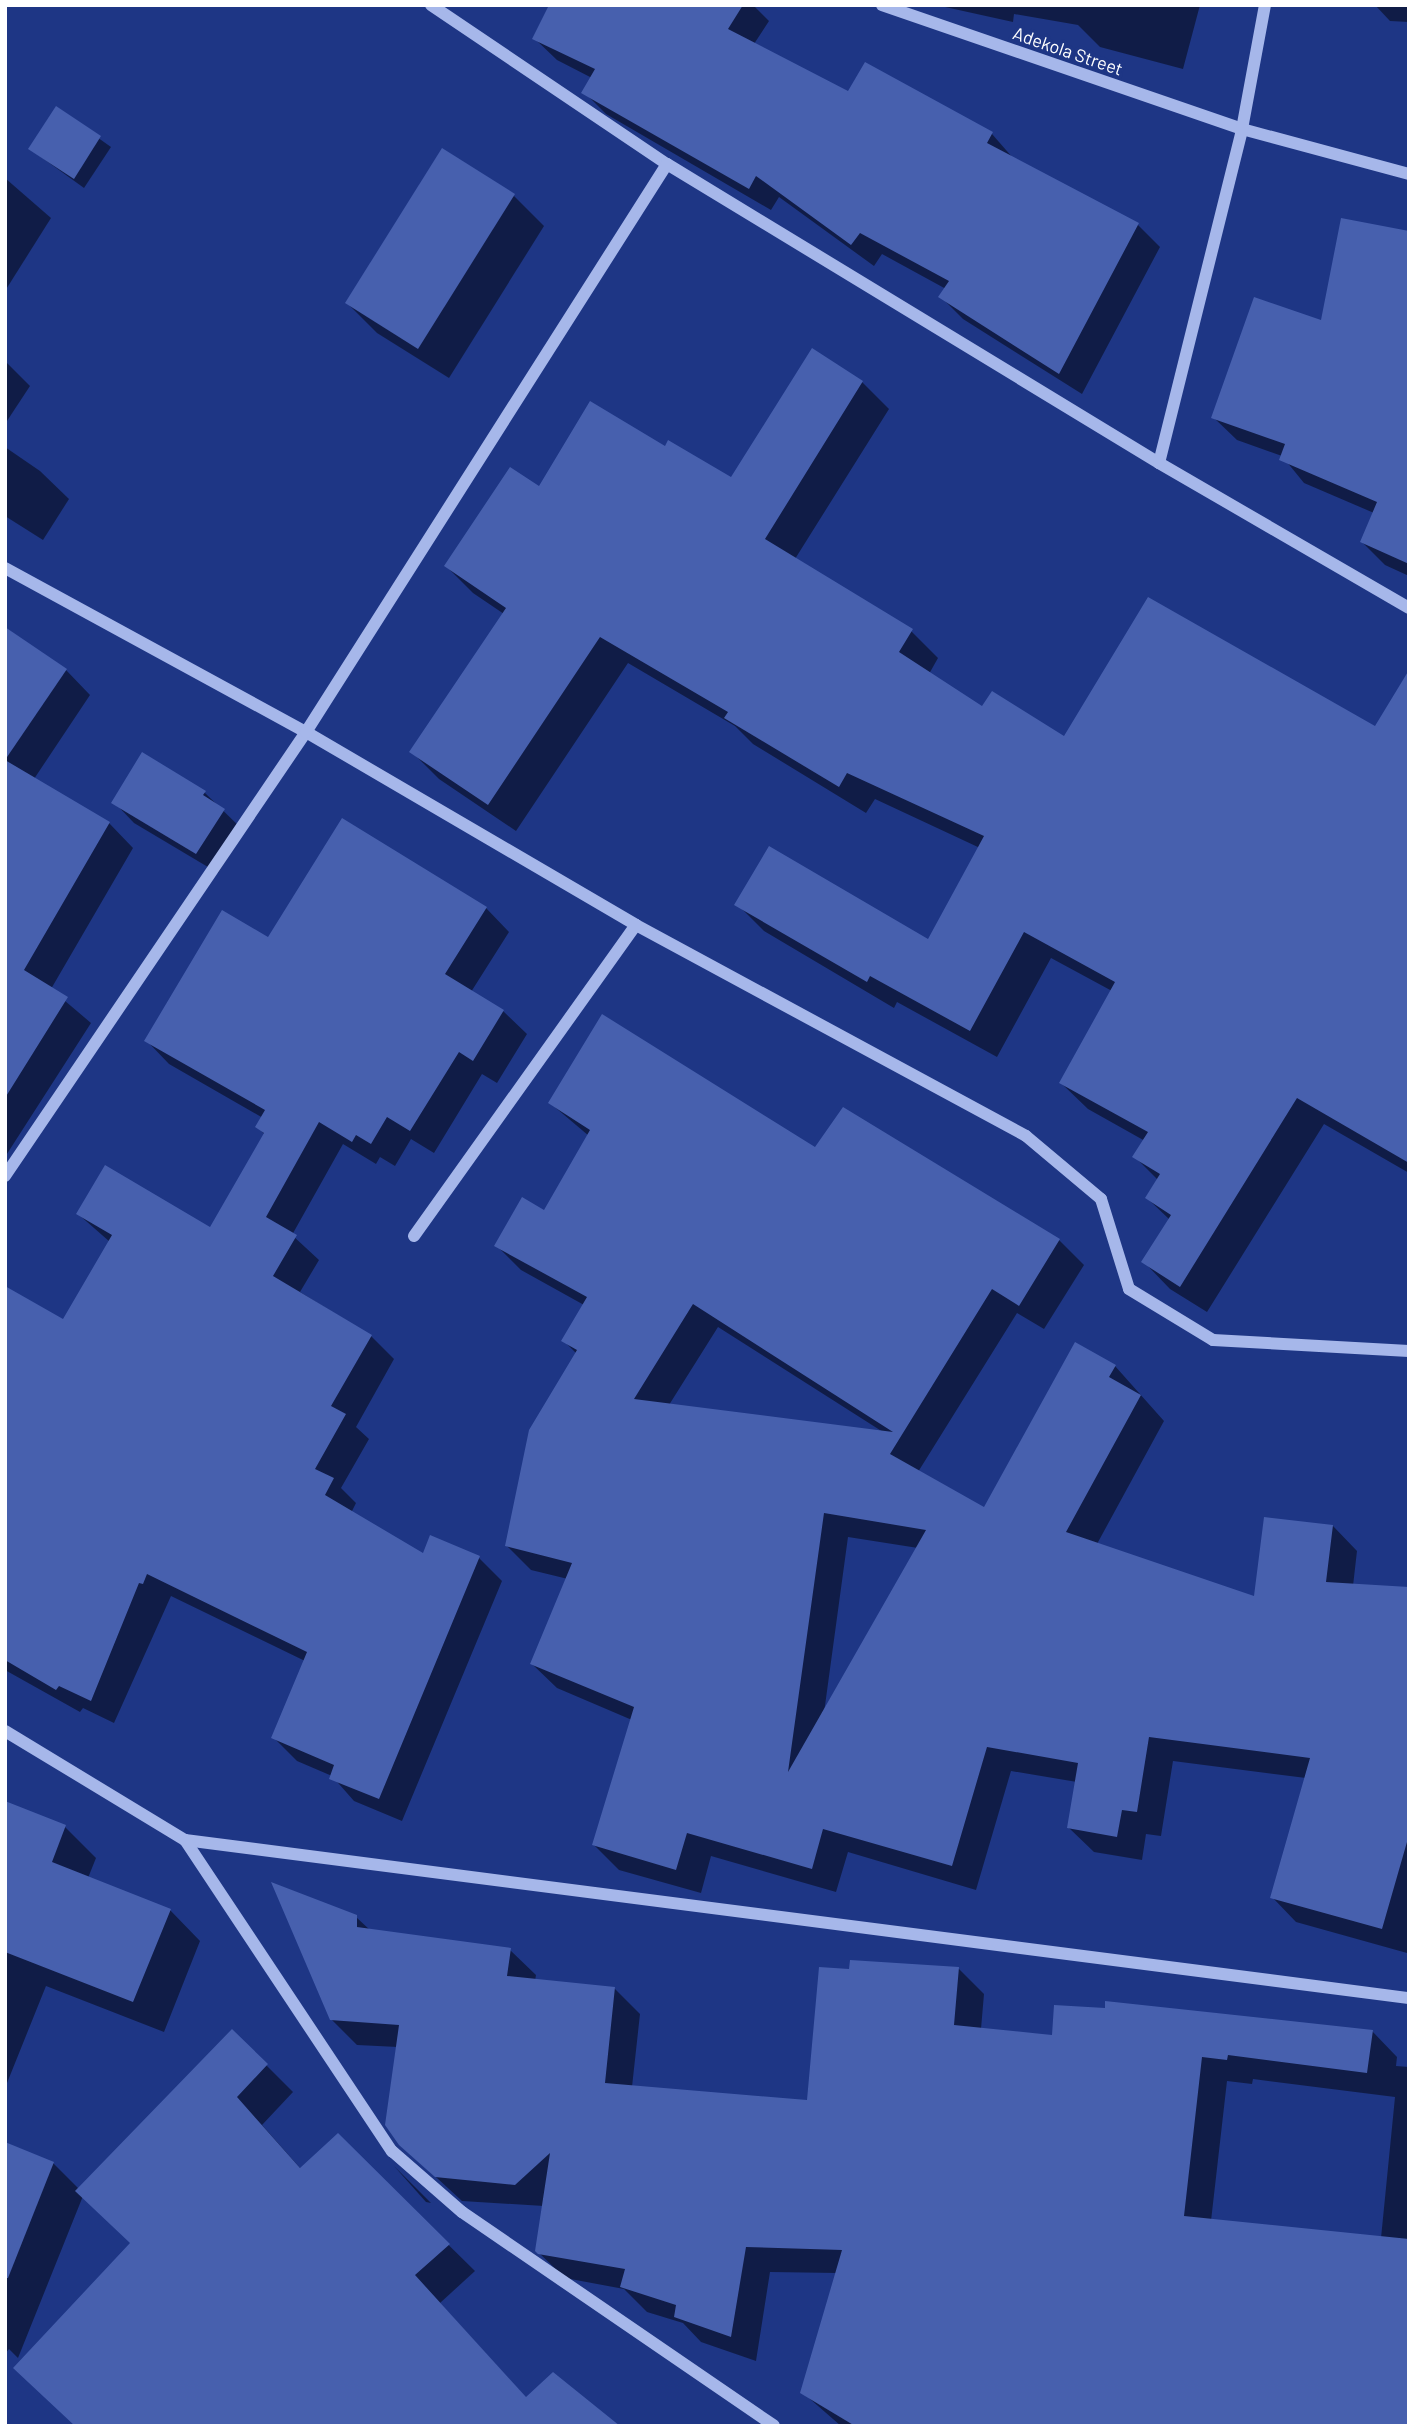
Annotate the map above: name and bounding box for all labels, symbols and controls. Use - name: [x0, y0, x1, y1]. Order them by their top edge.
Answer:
- street label: Adekola Street: [1010, 22, 1126, 80]

